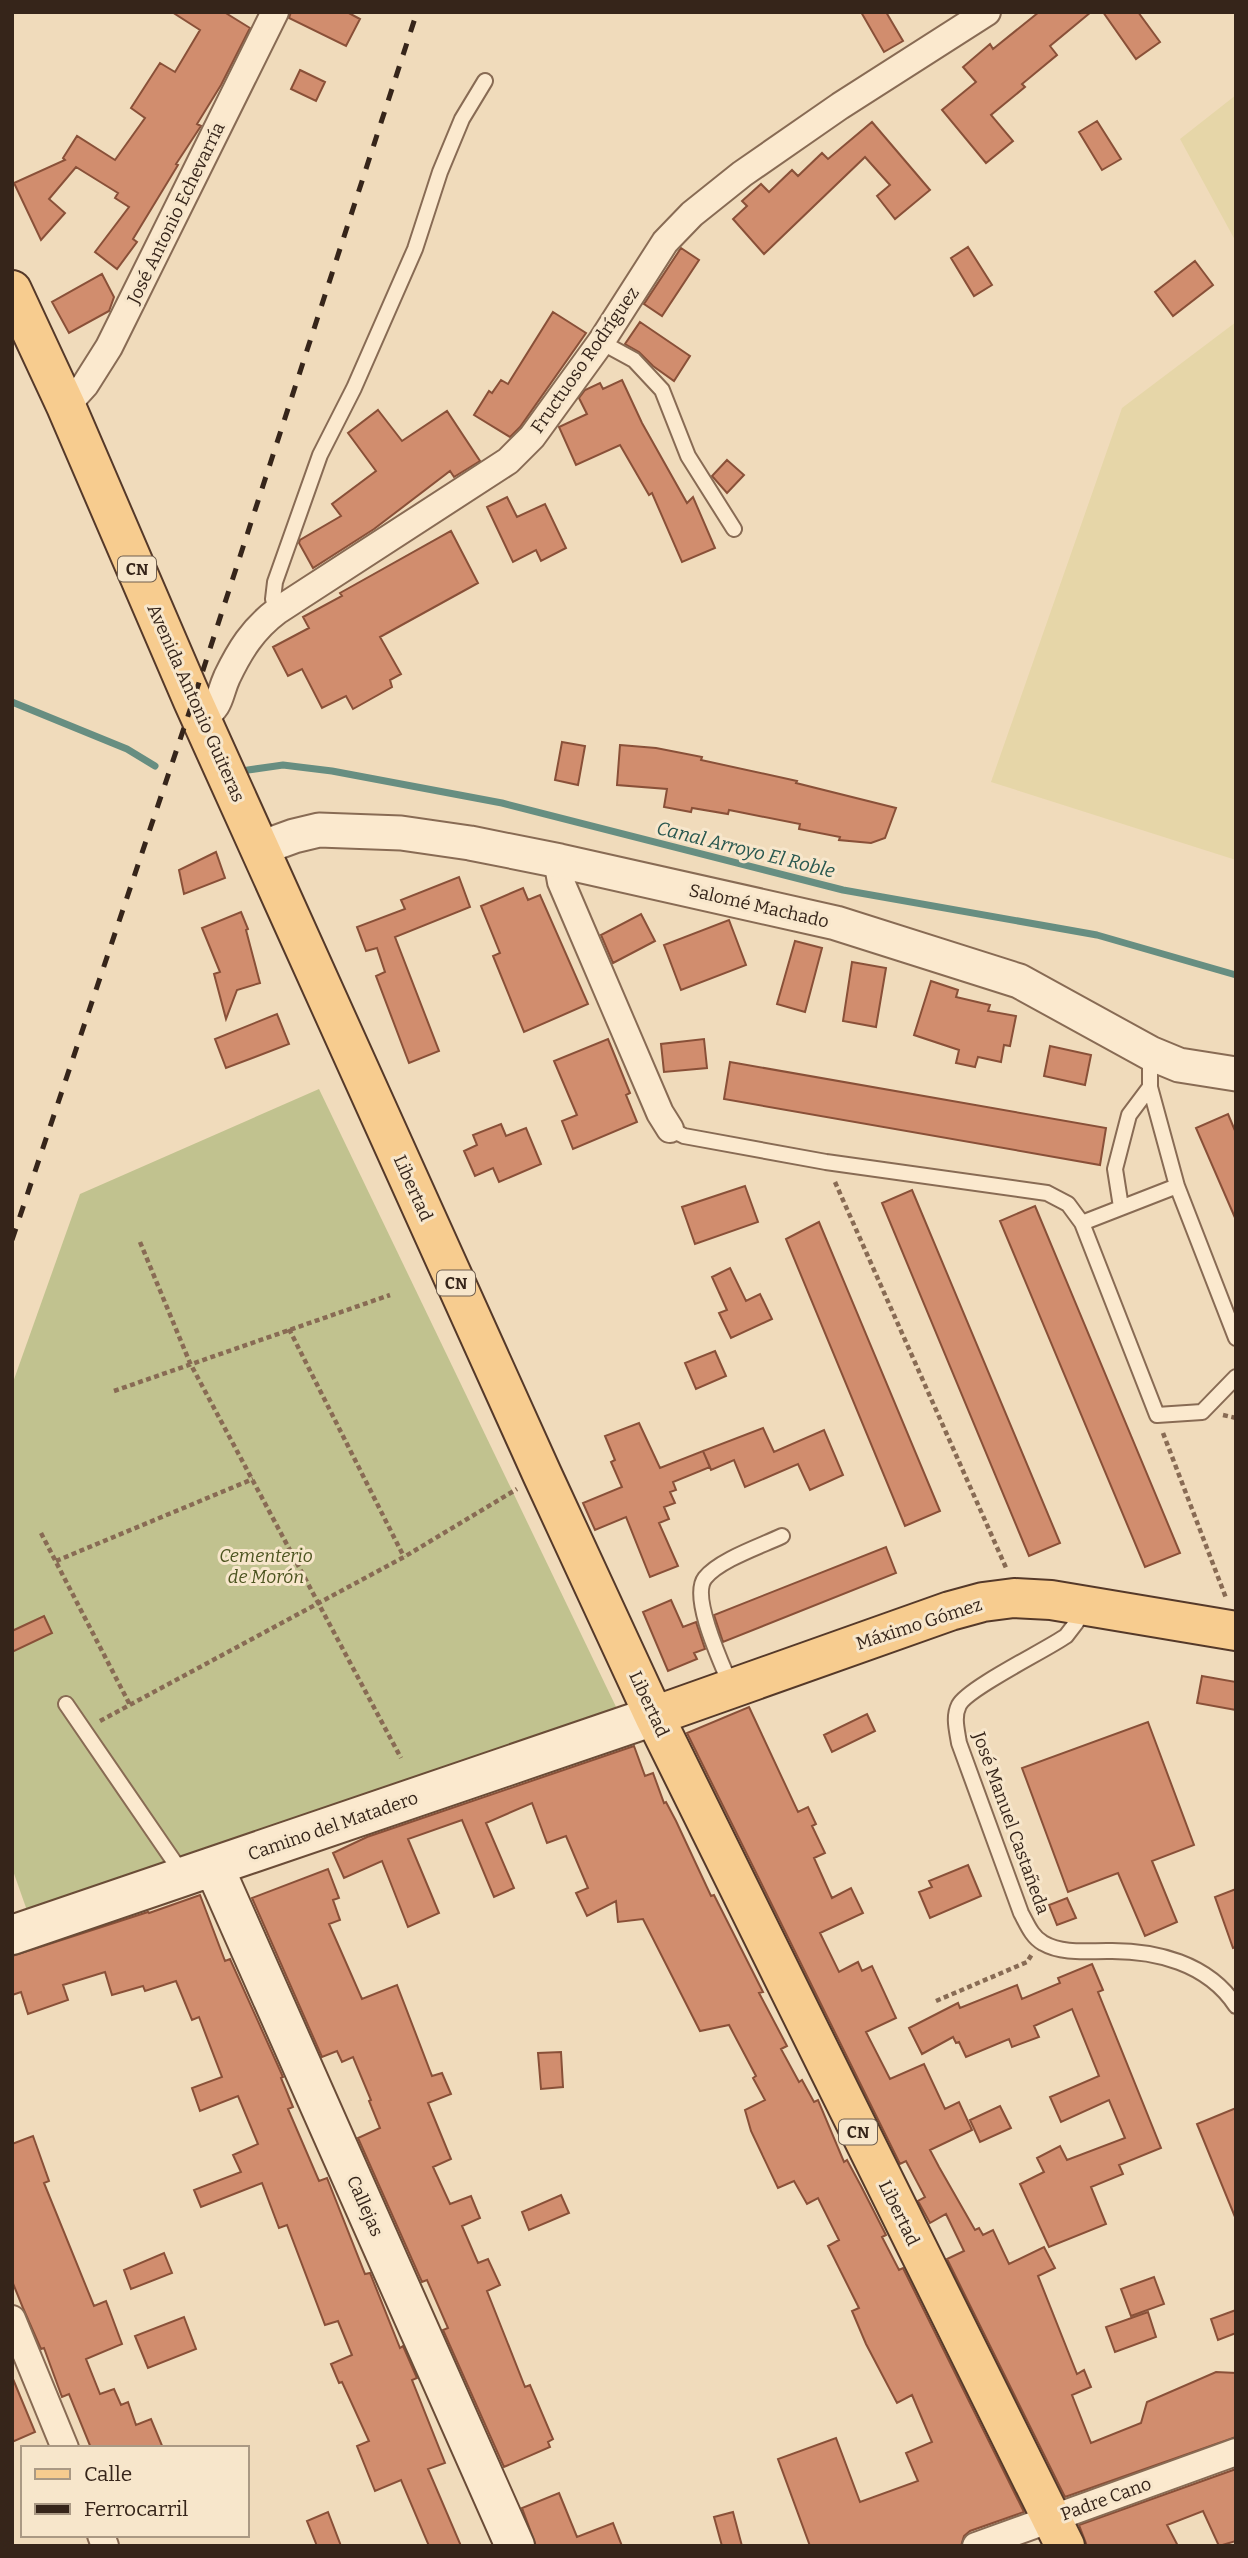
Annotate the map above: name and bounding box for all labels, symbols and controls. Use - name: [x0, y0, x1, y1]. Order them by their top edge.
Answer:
- street label: José Antonio Echevarría: [122, 119, 230, 308]
- street label: Fructuoso Rodríguez: [526, 283, 644, 437]
- road number: CN: [118, 556, 156, 582]
- street label: Avenida Antonio Guiteras: [142, 601, 250, 805]
- water label: Canal Arroyo El Roble: [654, 816, 838, 883]
- street label: Salomé Machado: [687, 879, 831, 933]
- street label: Libertad: [389, 1152, 437, 1225]
- road number: CN: [437, 1270, 475, 1296]
- park label: Cementerio de Morón: [219, 1545, 313, 1588]
- street label: Máximo Gómez: [853, 1593, 985, 1655]
- street label: Libertad: [624, 1668, 674, 1741]
- street label: José Manuel Castañeda: [967, 1728, 1054, 1917]
- street label: Camino del Matadero: [245, 1787, 421, 1865]
- road number: CN: [839, 2120, 877, 2144]
- street label: Callejas: [342, 2172, 388, 2240]
- street label: Libertad: [874, 2177, 924, 2250]
- legend: [21, 2446, 248, 2537]
- text: Calle: [84, 2461, 132, 2487]
- street label: Padre Cano: [1058, 2472, 1154, 2526]
- text: Ferrocarril: [84, 2496, 188, 2522]

